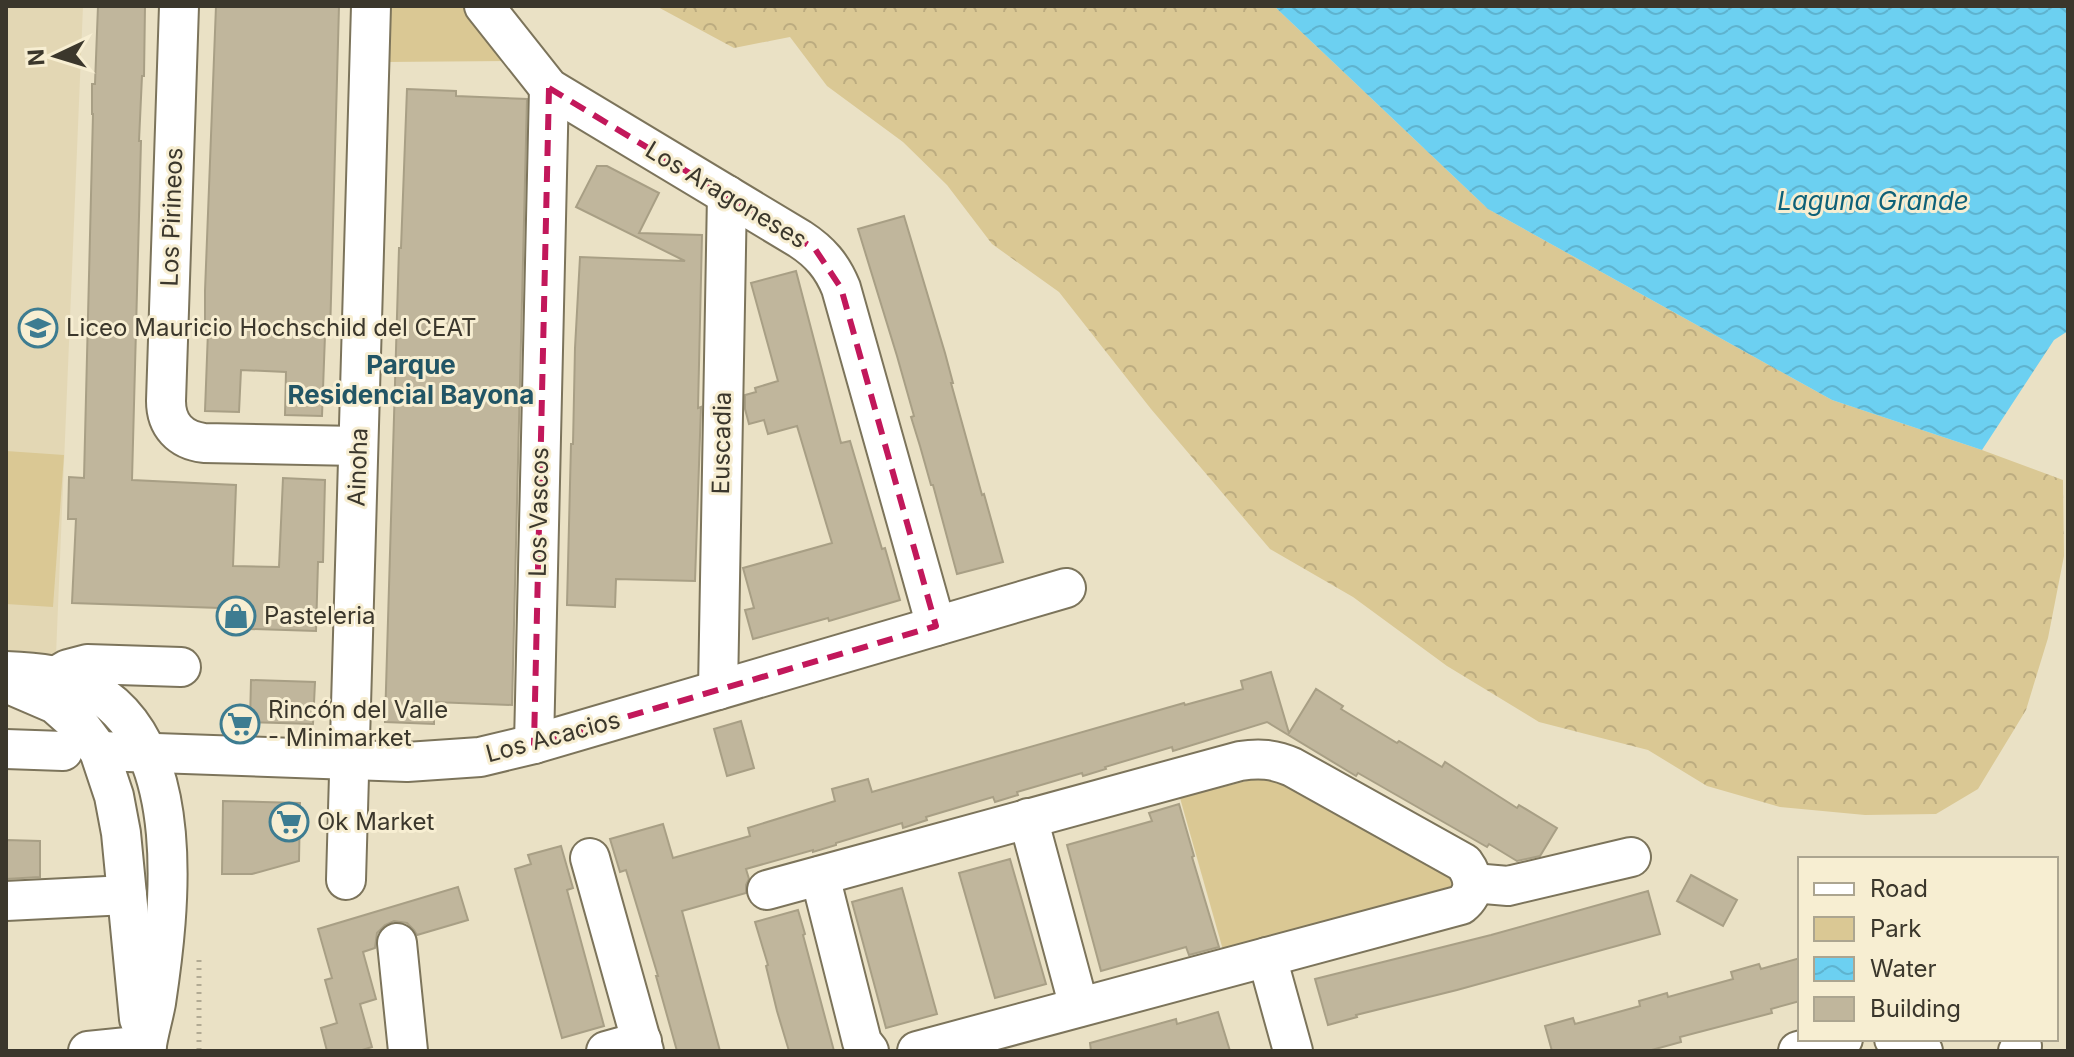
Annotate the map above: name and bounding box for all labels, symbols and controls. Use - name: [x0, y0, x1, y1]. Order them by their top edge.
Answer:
- north arrow: [16, 16, 96, 96]
- text: N: [22, 48, 50, 67]
- street label: Los Aragoneses: [640, 135, 812, 254]
- street label: Los Pirineos: [155, 147, 188, 287]
- water label: Laguna Grande: [1777, 185, 1969, 216]
- school or university icon: Liceo Mauricio Hochschild del CEAT: [17, 307, 59, 349]
- place label: Liceo Mauricio Hochschild del CEAT: [66, 313, 476, 342]
- district label: Parque Residencial Bayona: [288, 349, 534, 410]
- street label: Euscadia: [706, 391, 737, 495]
- street label: Ainoha: [342, 427, 373, 507]
- street label: Los Vascos: [523, 447, 554, 577]
- shop icon: Pasteleria: [215, 595, 257, 637]
- place label: Pasteleria: [264, 601, 376, 630]
- place label: Rincón del Valle - Minimarket: [268, 695, 448, 752]
- supermarket icon: Rincón del Valle - Minimarket: [219, 703, 261, 745]
- street label: Los Acacios: [482, 705, 623, 768]
- supermarket icon: Ok Market: [268, 801, 310, 843]
- place label: Ok Market: [317, 807, 434, 836]
- legend: [1798, 857, 2058, 1041]
- text: Road: [1870, 874, 1928, 903]
- text: Park: [1870, 914, 1921, 943]
- text: Water: [1870, 954, 1937, 983]
- text: Building: [1870, 994, 1961, 1023]

